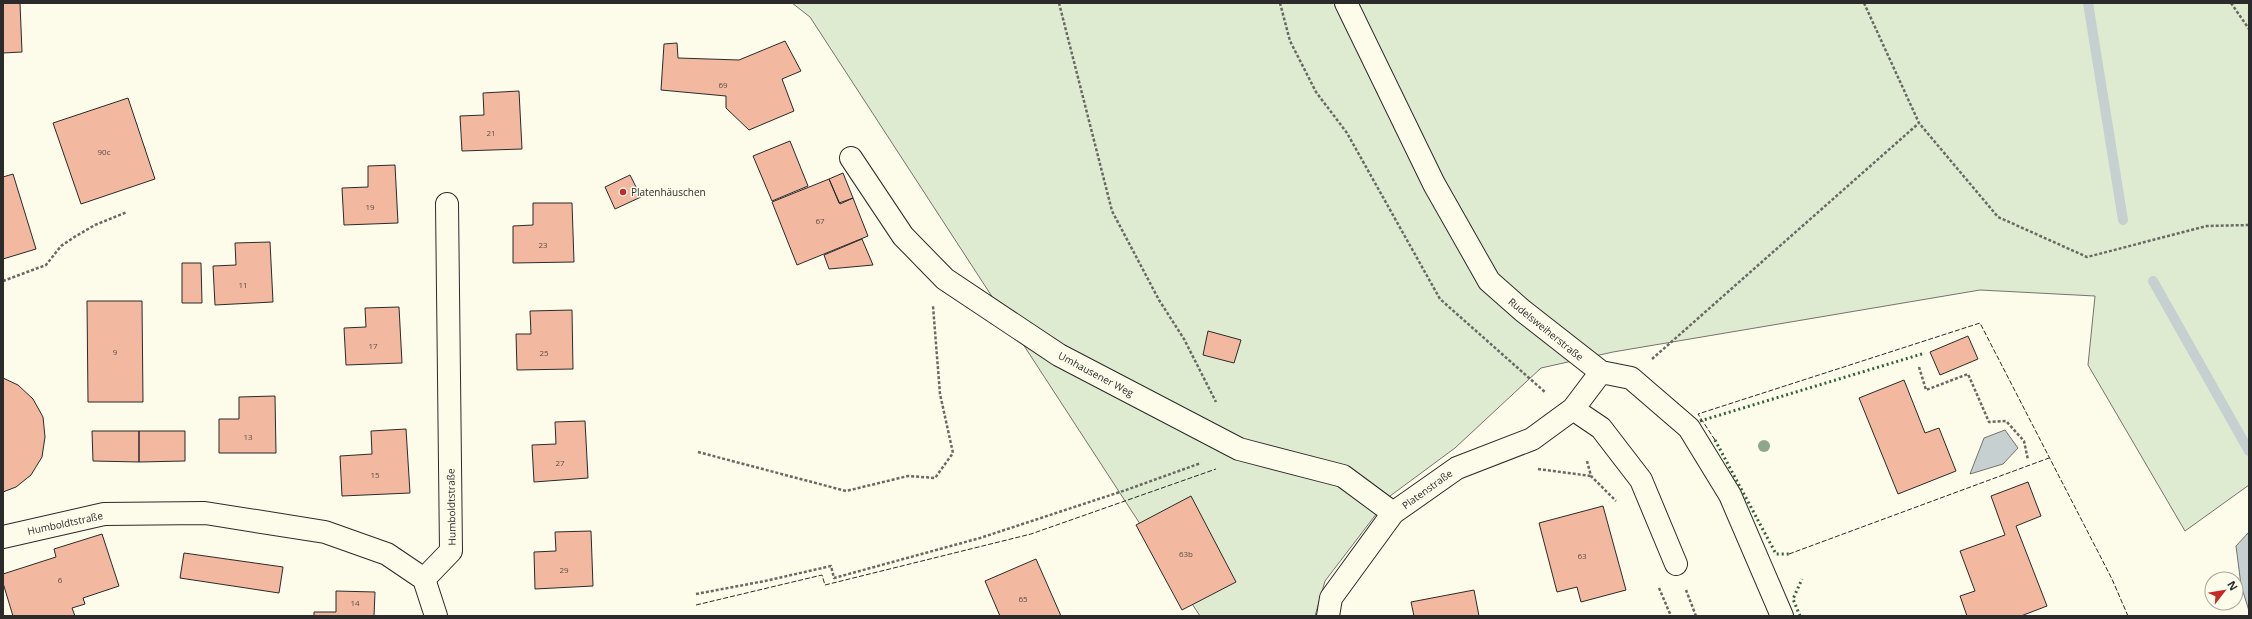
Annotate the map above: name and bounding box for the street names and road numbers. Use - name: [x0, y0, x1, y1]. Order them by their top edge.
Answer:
- street label: Rudelsweiherstraße: [1506, 294, 1587, 364]
- street label: Umhausener Weg: [1056, 348, 1137, 400]
- street label: Platenstraße: [1399, 466, 1455, 512]
- street label: Humboldtstraße: [443, 468, 459, 546]
- street label: Humboldtstraße: [26, 508, 104, 538]

